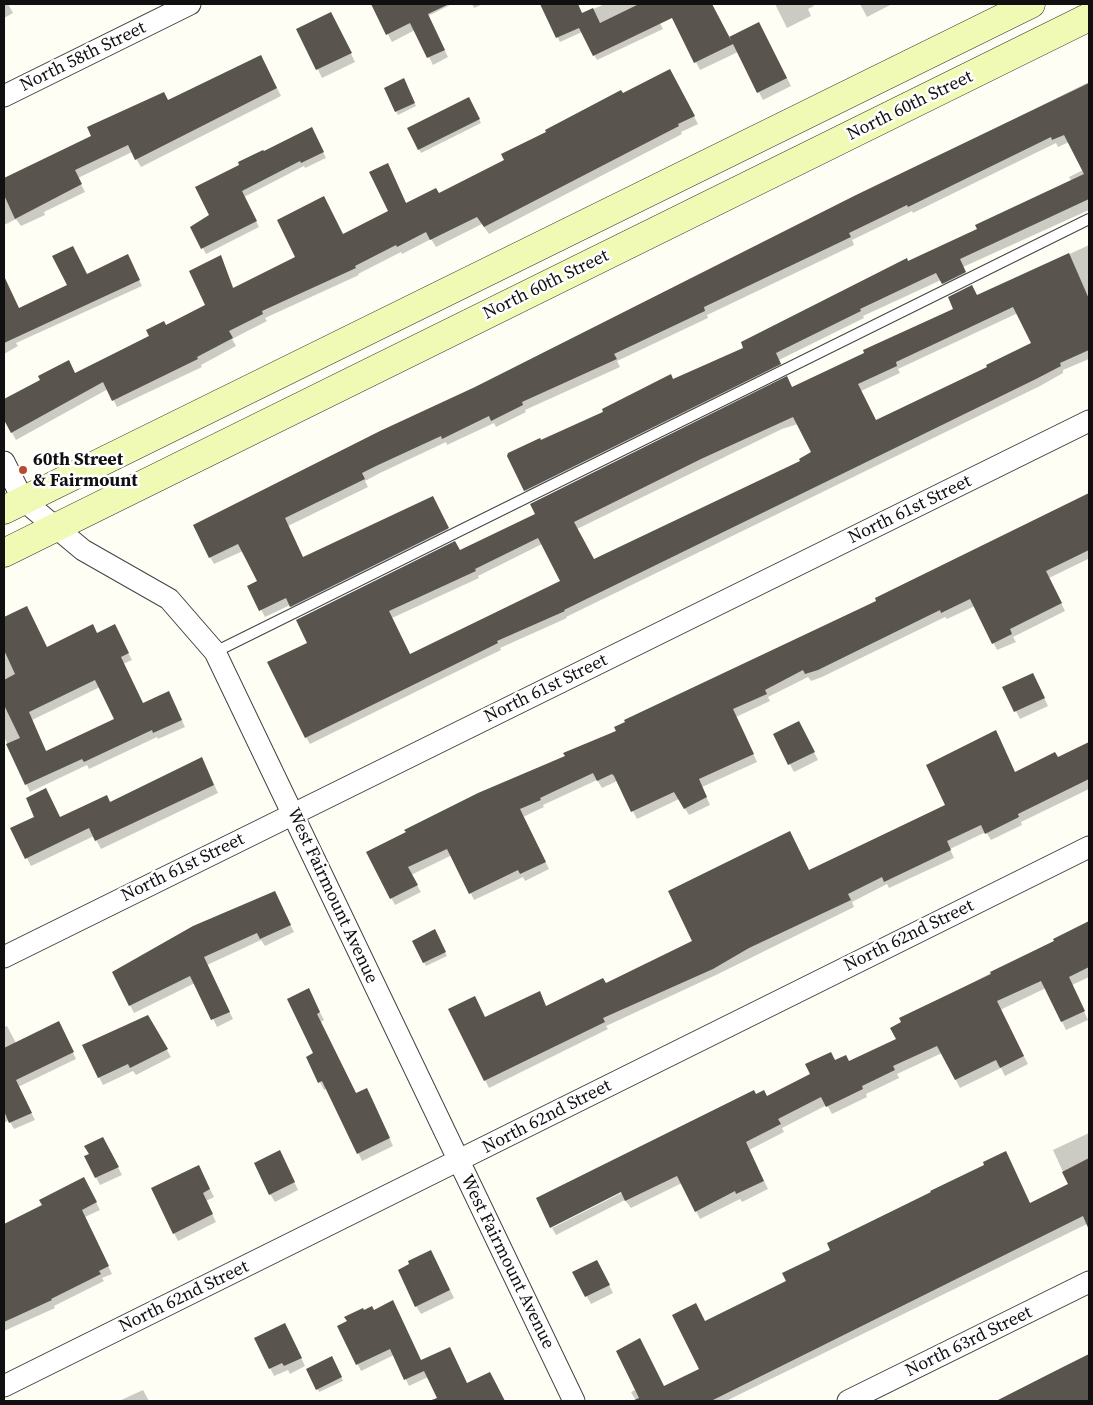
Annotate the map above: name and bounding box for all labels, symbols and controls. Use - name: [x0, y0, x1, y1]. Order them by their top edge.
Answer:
- street label: North 58th Street: [17, 17, 149, 97]
- street label: North 60th Street: [844, 66, 976, 146]
- street label: North 60th Street: [480, 245, 612, 325]
- place label: 60th Street & Fairmount: [33, 449, 138, 492]
- marker: 60th Street & Fairmount: [17, 464, 29, 476]
- street label: North 61st Street: [845, 471, 975, 549]
- street label: North 61st Street: [481, 650, 611, 728]
- street label: West Fairmount Avenue: [282, 805, 382, 987]
- street label: North 61st Street: [118, 829, 248, 907]
- street label: North 62nd Street: [841, 895, 977, 977]
- street label: North 62nd Street: [479, 1075, 615, 1159]
- street label: West Fairmount Avenue: [455, 1171, 559, 1353]
- street label: North 62nd Street: [116, 1256, 252, 1338]
- street label: North 63rd Street: [902, 1302, 1036, 1382]

